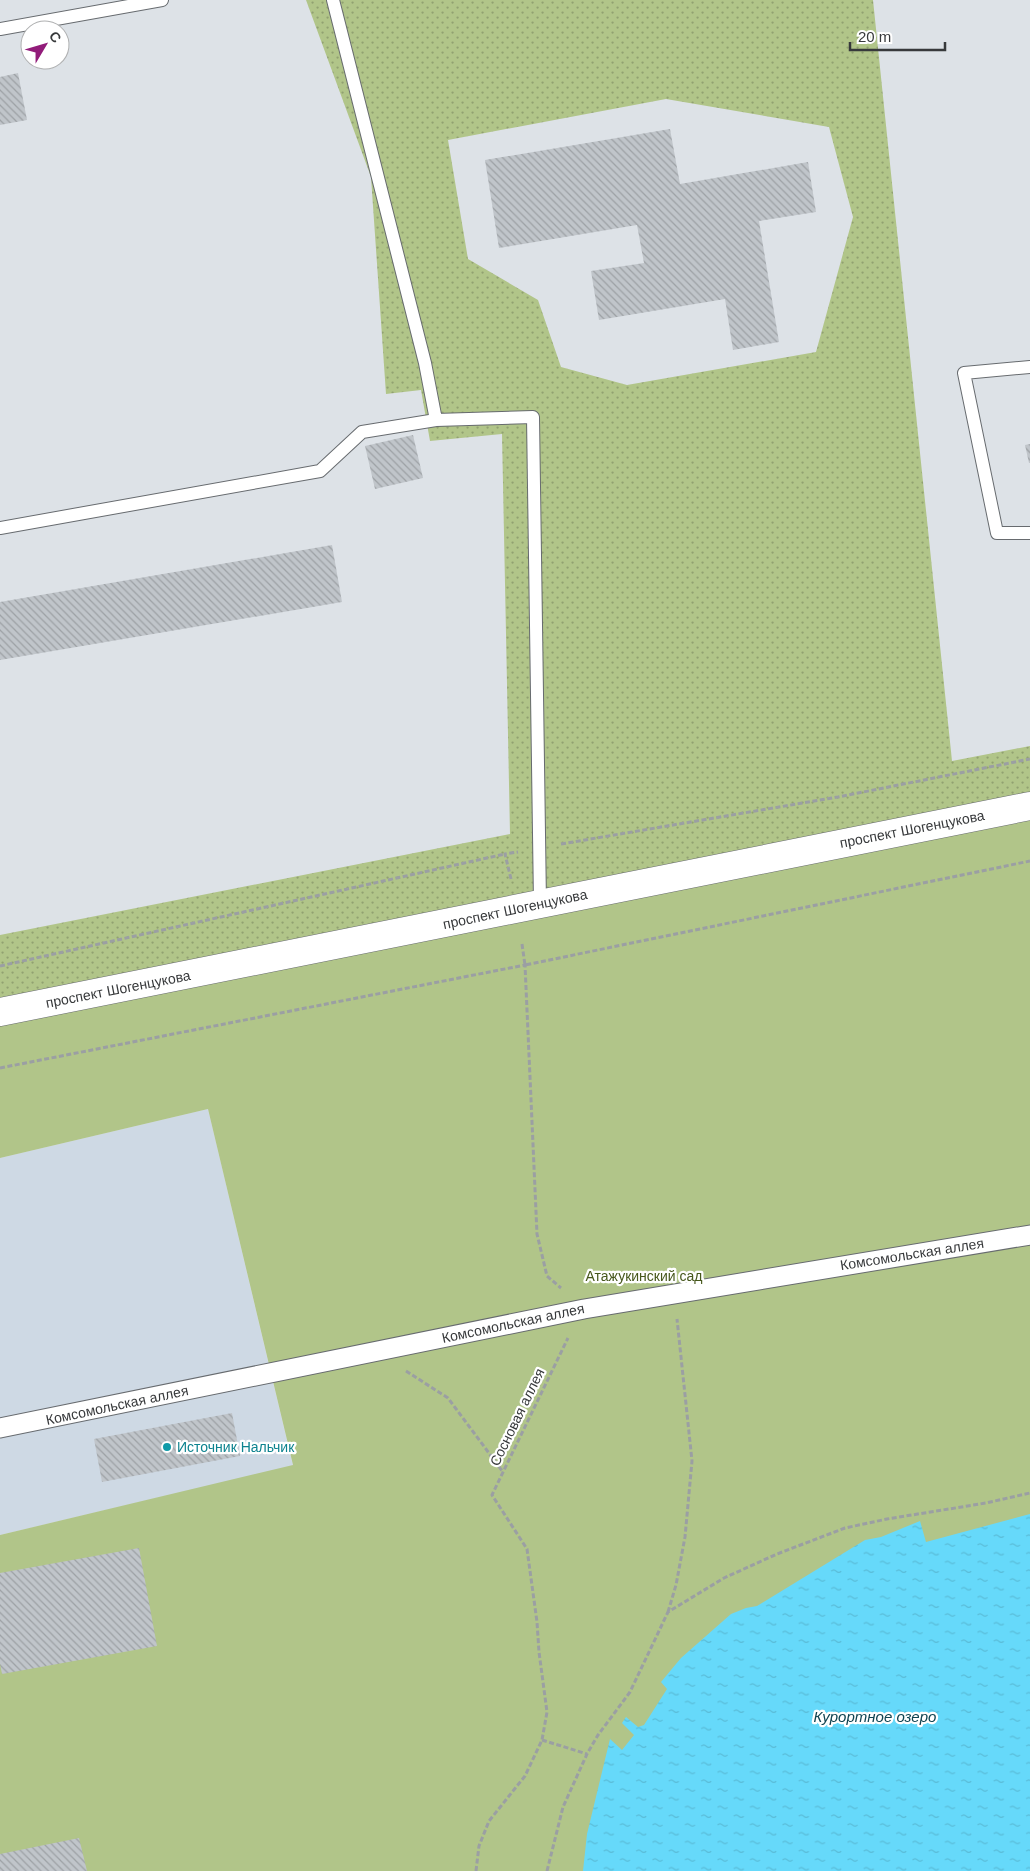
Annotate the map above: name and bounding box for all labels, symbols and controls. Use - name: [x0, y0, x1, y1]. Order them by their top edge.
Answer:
- north arrow: [20, 20, 70, 70]
- scale bar: [850, 20, 945, 52]
- text: С: [46, 28, 65, 46]
- text: 20 m: [858, 28, 891, 45]
- street label: проспект Шогенцукова: [838, 807, 986, 851]
- street label: проспект Шогенцукова: [441, 886, 589, 932]
- street label: проспект Шогенцукова: [44, 967, 192, 1011]
- street label: Комсомольская аллея: [839, 1235, 985, 1273]
- park label: Атажукинский сад: [586, 1268, 702, 1284]
- street label: Комсомольская аллея: [440, 1300, 586, 1346]
- street label: Сосновая аллея: [486, 1366, 548, 1468]
- street label: Комсомольская аллея: [44, 1382, 190, 1428]
- place label: Источник Нальчик: [177, 1439, 295, 1455]
- marker: Источник Нальчик: [161, 1441, 173, 1453]
- water label: Курортное озеро: [814, 1708, 936, 1725]

